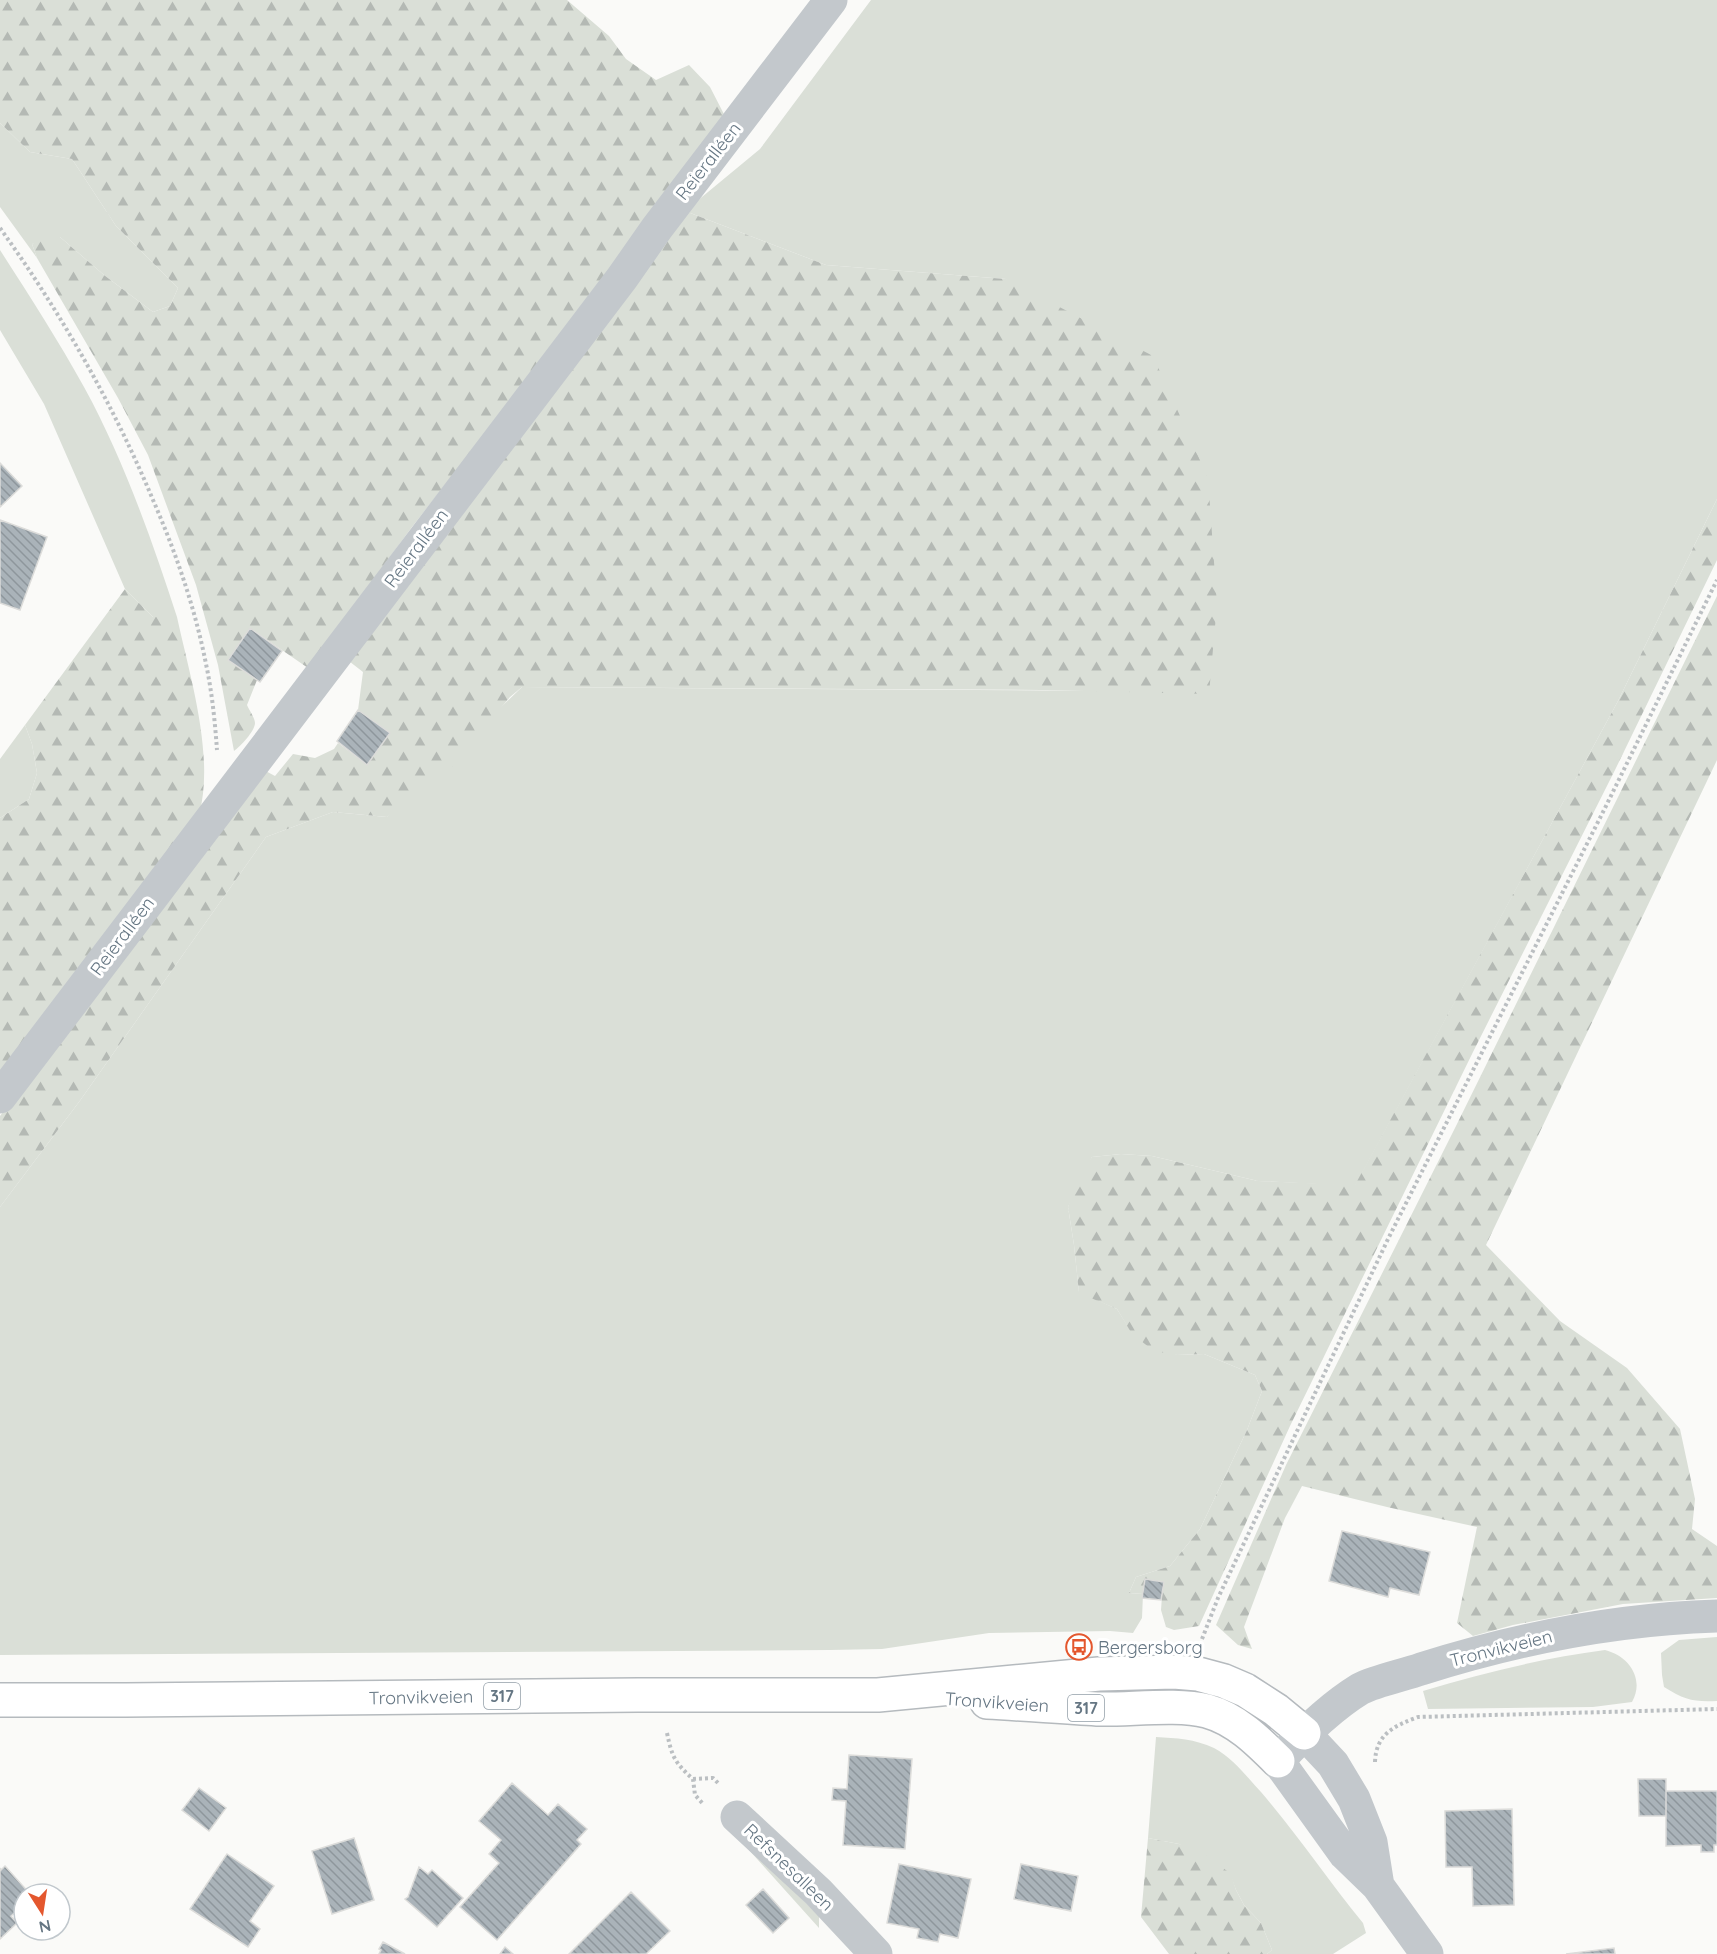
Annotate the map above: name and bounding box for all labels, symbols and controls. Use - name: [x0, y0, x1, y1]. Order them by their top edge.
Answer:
- street label: Reieralléen: [670, 117, 746, 205]
- street label: Reieralléen: [379, 504, 453, 592]
- street label: Reieralléen: [85, 892, 159, 980]
- street label: Tronvikveien: [1447, 1624, 1555, 1672]
- bus stop icon: Bergersborg: [1064, 1632, 1094, 1662]
- place label: Bergersborg: [1098, 1636, 1203, 1659]
- road number: 317: [484, 1683, 520, 1709]
- street label: Tronvikveien: [369, 1685, 473, 1709]
- street label: Tronvikveien: [944, 1687, 1050, 1717]
- road number: 317: [1068, 1695, 1104, 1721]
- street label: Refsnesalleen: [739, 1818, 839, 1916]
- north arrow: [12, 1882, 72, 1942]
- text: N: [37, 1916, 53, 1938]

